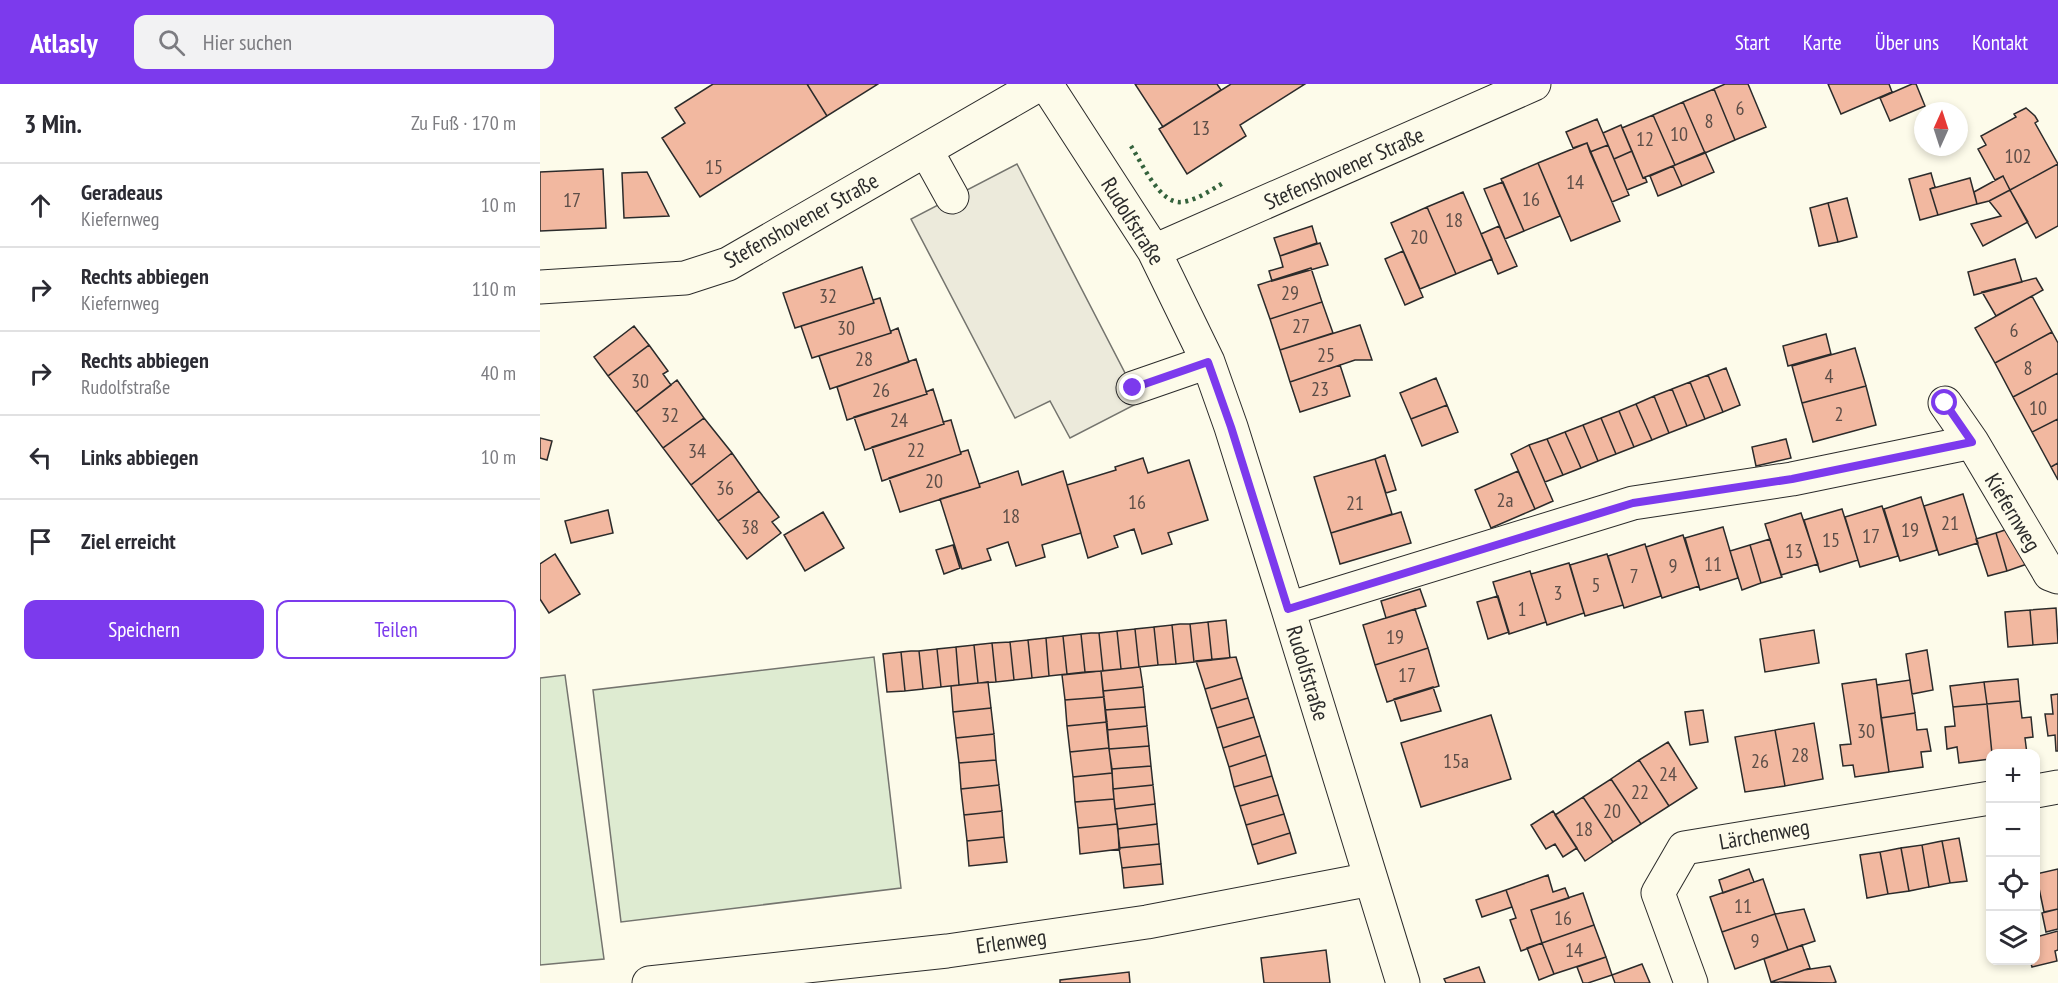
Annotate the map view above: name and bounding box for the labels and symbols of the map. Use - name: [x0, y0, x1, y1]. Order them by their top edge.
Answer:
- house number: 6: [1736, 95, 1745, 121]
- north arrow: [1914, 102, 1968, 156]
- house number: 8: [1705, 108, 1714, 134]
- house number: 13: [1192, 115, 1210, 141]
- street label: Stefenshovener Straße: [1260, 120, 1428, 216]
- house number: 10: [1670, 121, 1688, 147]
- house number: 12: [1636, 126, 1654, 152]
- house number: 102: [2005, 143, 2032, 169]
- house number: 15: [705, 154, 723, 180]
- street label: Stefenshovener Straße: [719, 166, 883, 274]
- house number: 14: [1566, 169, 1584, 195]
- street label: Rudolfstraße: [1095, 172, 1171, 270]
- house number: 16: [1522, 186, 1540, 212]
- house number: 17: [563, 187, 581, 213]
- house number: 18: [1445, 207, 1463, 233]
- house number: 20: [1410, 224, 1428, 250]
- house number: 29: [1281, 280, 1299, 306]
- house number: 32: [819, 283, 837, 309]
- house number: 27: [1292, 313, 1310, 339]
- house number: 30: [837, 315, 855, 341]
- house number: 6: [2010, 317, 2019, 343]
- house number: 25: [1317, 342, 1335, 368]
- house number: 28: [855, 346, 873, 372]
- house number: 8: [2024, 355, 2033, 381]
- house number: 4: [1825, 363, 1834, 389]
- house number: 30: [631, 368, 649, 394]
- route end: [1119, 374, 1145, 400]
- house number: 23: [1311, 376, 1329, 402]
- house number: 26: [872, 377, 890, 403]
- route start: [1931, 389, 1957, 415]
- house number: 10: [2029, 395, 2047, 421]
- house number: 2: [1835, 401, 1844, 427]
- house number: 32: [661, 402, 679, 428]
- house number: 24: [890, 407, 908, 433]
- house number: 22: [907, 437, 925, 463]
- house number: 34: [688, 438, 706, 464]
- house number: 20: [925, 468, 943, 494]
- street label: Kiefernweg: [1979, 468, 2047, 556]
- house number: 36: [716, 475, 734, 501]
- house number: 2a: [1497, 487, 1514, 513]
- house number: 16: [1128, 489, 1146, 515]
- house number: 21: [1346, 490, 1364, 516]
- house number: 18: [1002, 503, 1020, 529]
- house number: 21: [1941, 510, 1959, 536]
- house number: 38: [741, 514, 759, 540]
- house number: 19: [1901, 517, 1919, 543]
- house number: 17: [1862, 523, 1880, 549]
- house number: 15: [1822, 527, 1840, 553]
- house number: 13: [1785, 538, 1803, 564]
- house number: 11: [1704, 551, 1722, 577]
- house number: 9: [1669, 553, 1678, 579]
- house number: 7: [1630, 563, 1639, 589]
- house number: 5: [1592, 572, 1601, 598]
- house number: 3: [1554, 580, 1563, 606]
- house number: 1: [1518, 596, 1527, 622]
- street label: Rudolfstraße: [1280, 622, 1336, 724]
- house number: 19: [1386, 624, 1404, 650]
- house number: 17: [1398, 662, 1416, 688]
- house number: 30: [1857, 718, 1875, 744]
- house number: 28: [1791, 742, 1809, 768]
- house number: 15a: [1443, 748, 1469, 774]
- house number: 26: [1751, 748, 1769, 774]
- house number: 24: [1659, 761, 1677, 787]
- house number: 22: [1631, 779, 1649, 805]
- house number: 20: [1603, 798, 1621, 824]
- street label: Lärchenweg: [1717, 812, 1811, 856]
- house number: 18: [1575, 816, 1593, 842]
- house number: 11: [1734, 893, 1752, 919]
- house number: 16: [1554, 905, 1572, 931]
- street label: Erlenweg: [974, 922, 1048, 960]
- house number: 9: [1751, 928, 1760, 954]
- house number: 14: [1565, 937, 1583, 963]

